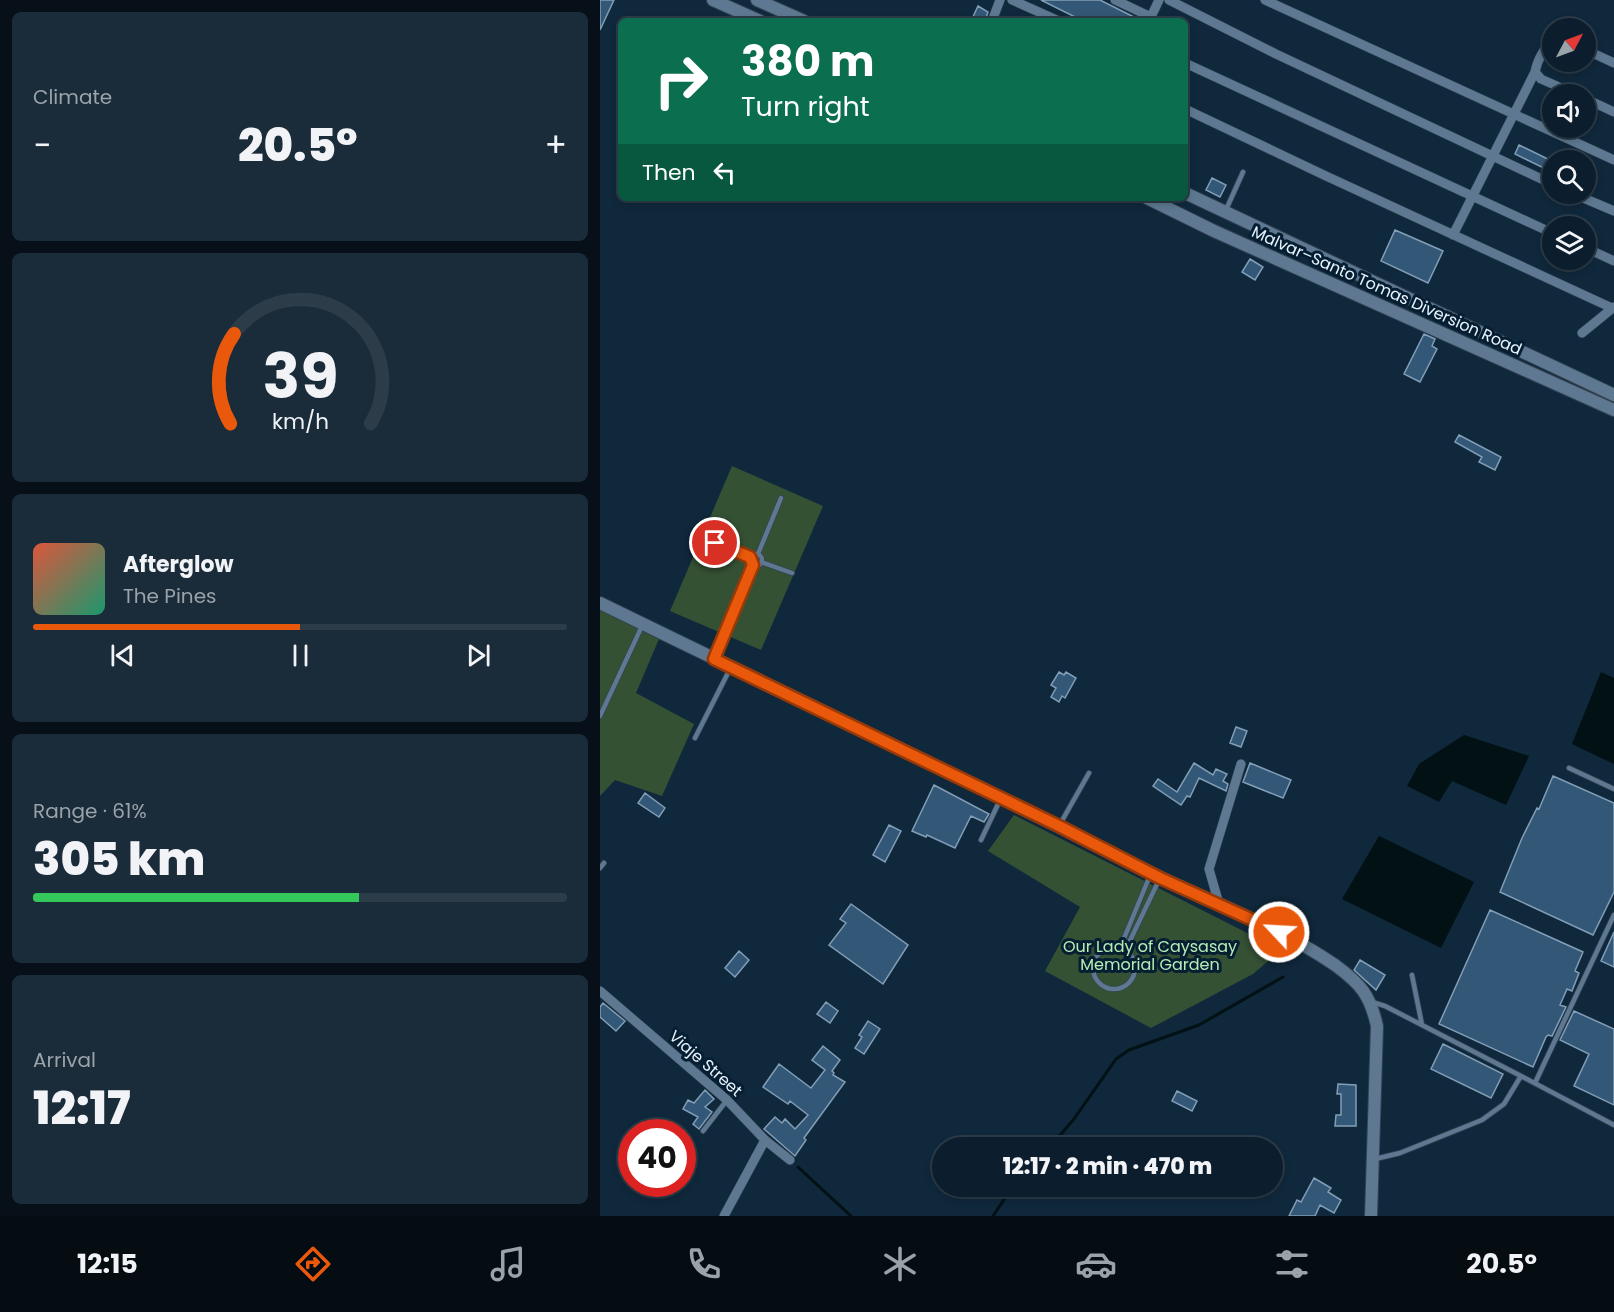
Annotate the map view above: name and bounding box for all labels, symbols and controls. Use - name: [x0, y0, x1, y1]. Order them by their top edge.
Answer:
- north arrow: [1542, 18, 1596, 72]
- map controls: [1542, 18, 1596, 270]
- text: 380 m: [741, 32, 874, 91]
- icon: right: [642, 42, 720, 120]
- text: Climate: [33, 83, 112, 111]
- button: sound: [1542, 84, 1596, 138]
- text: Turn right: [741, 88, 870, 125]
- text: 20.5°: [238, 114, 358, 177]
- text: −: [33, 122, 51, 169]
- text: +: [544, 122, 567, 169]
- button: search: [1542, 150, 1596, 204]
- icon: left: [708, 156, 741, 189]
- text: Then: [642, 157, 696, 188]
- button: layers: [1542, 216, 1596, 270]
- street label: Malvar–Santo Tomas Diversion Road: [1248, 220, 1526, 361]
- text: 39: [262, 332, 338, 420]
- text: km/h: [271, 407, 329, 438]
- pin: [689, 517, 740, 568]
- icon: arrive: [698, 526, 731, 559]
- text: Afterglow: [123, 549, 234, 580]
- text: The Pines: [123, 582, 217, 610]
- icon: previous: [106, 639, 139, 672]
- icon: pause: [284, 639, 317, 672]
- icon: next: [462, 639, 495, 672]
- text: Range · 61%: [33, 797, 147, 825]
- text: 305 km: [33, 828, 205, 891]
- position arrow: [1247, 900, 1311, 964]
- park label: Our Lady of Caysasay Memorial Garden: [1063, 935, 1237, 976]
- street label: Viaje Street: [664, 1025, 748, 1102]
- text: Arrival: [33, 1046, 96, 1074]
- text: 12:17: [33, 1077, 131, 1140]
- speed limit sign: 40: [618, 1119, 696, 1197]
- text: 12:17 · 2 min · 470 m: [1003, 1151, 1212, 1182]
- icon: directions: [292, 1243, 334, 1285]
- icon: music: [487, 1243, 529, 1285]
- icon: phone: [683, 1243, 725, 1285]
- icon: climate: [879, 1243, 921, 1285]
- icon: car: [1075, 1243, 1117, 1285]
- icon: filters: [1271, 1243, 1313, 1285]
- text: 12:15: [77, 1245, 138, 1282]
- text: 20.5°: [1466, 1245, 1537, 1282]

